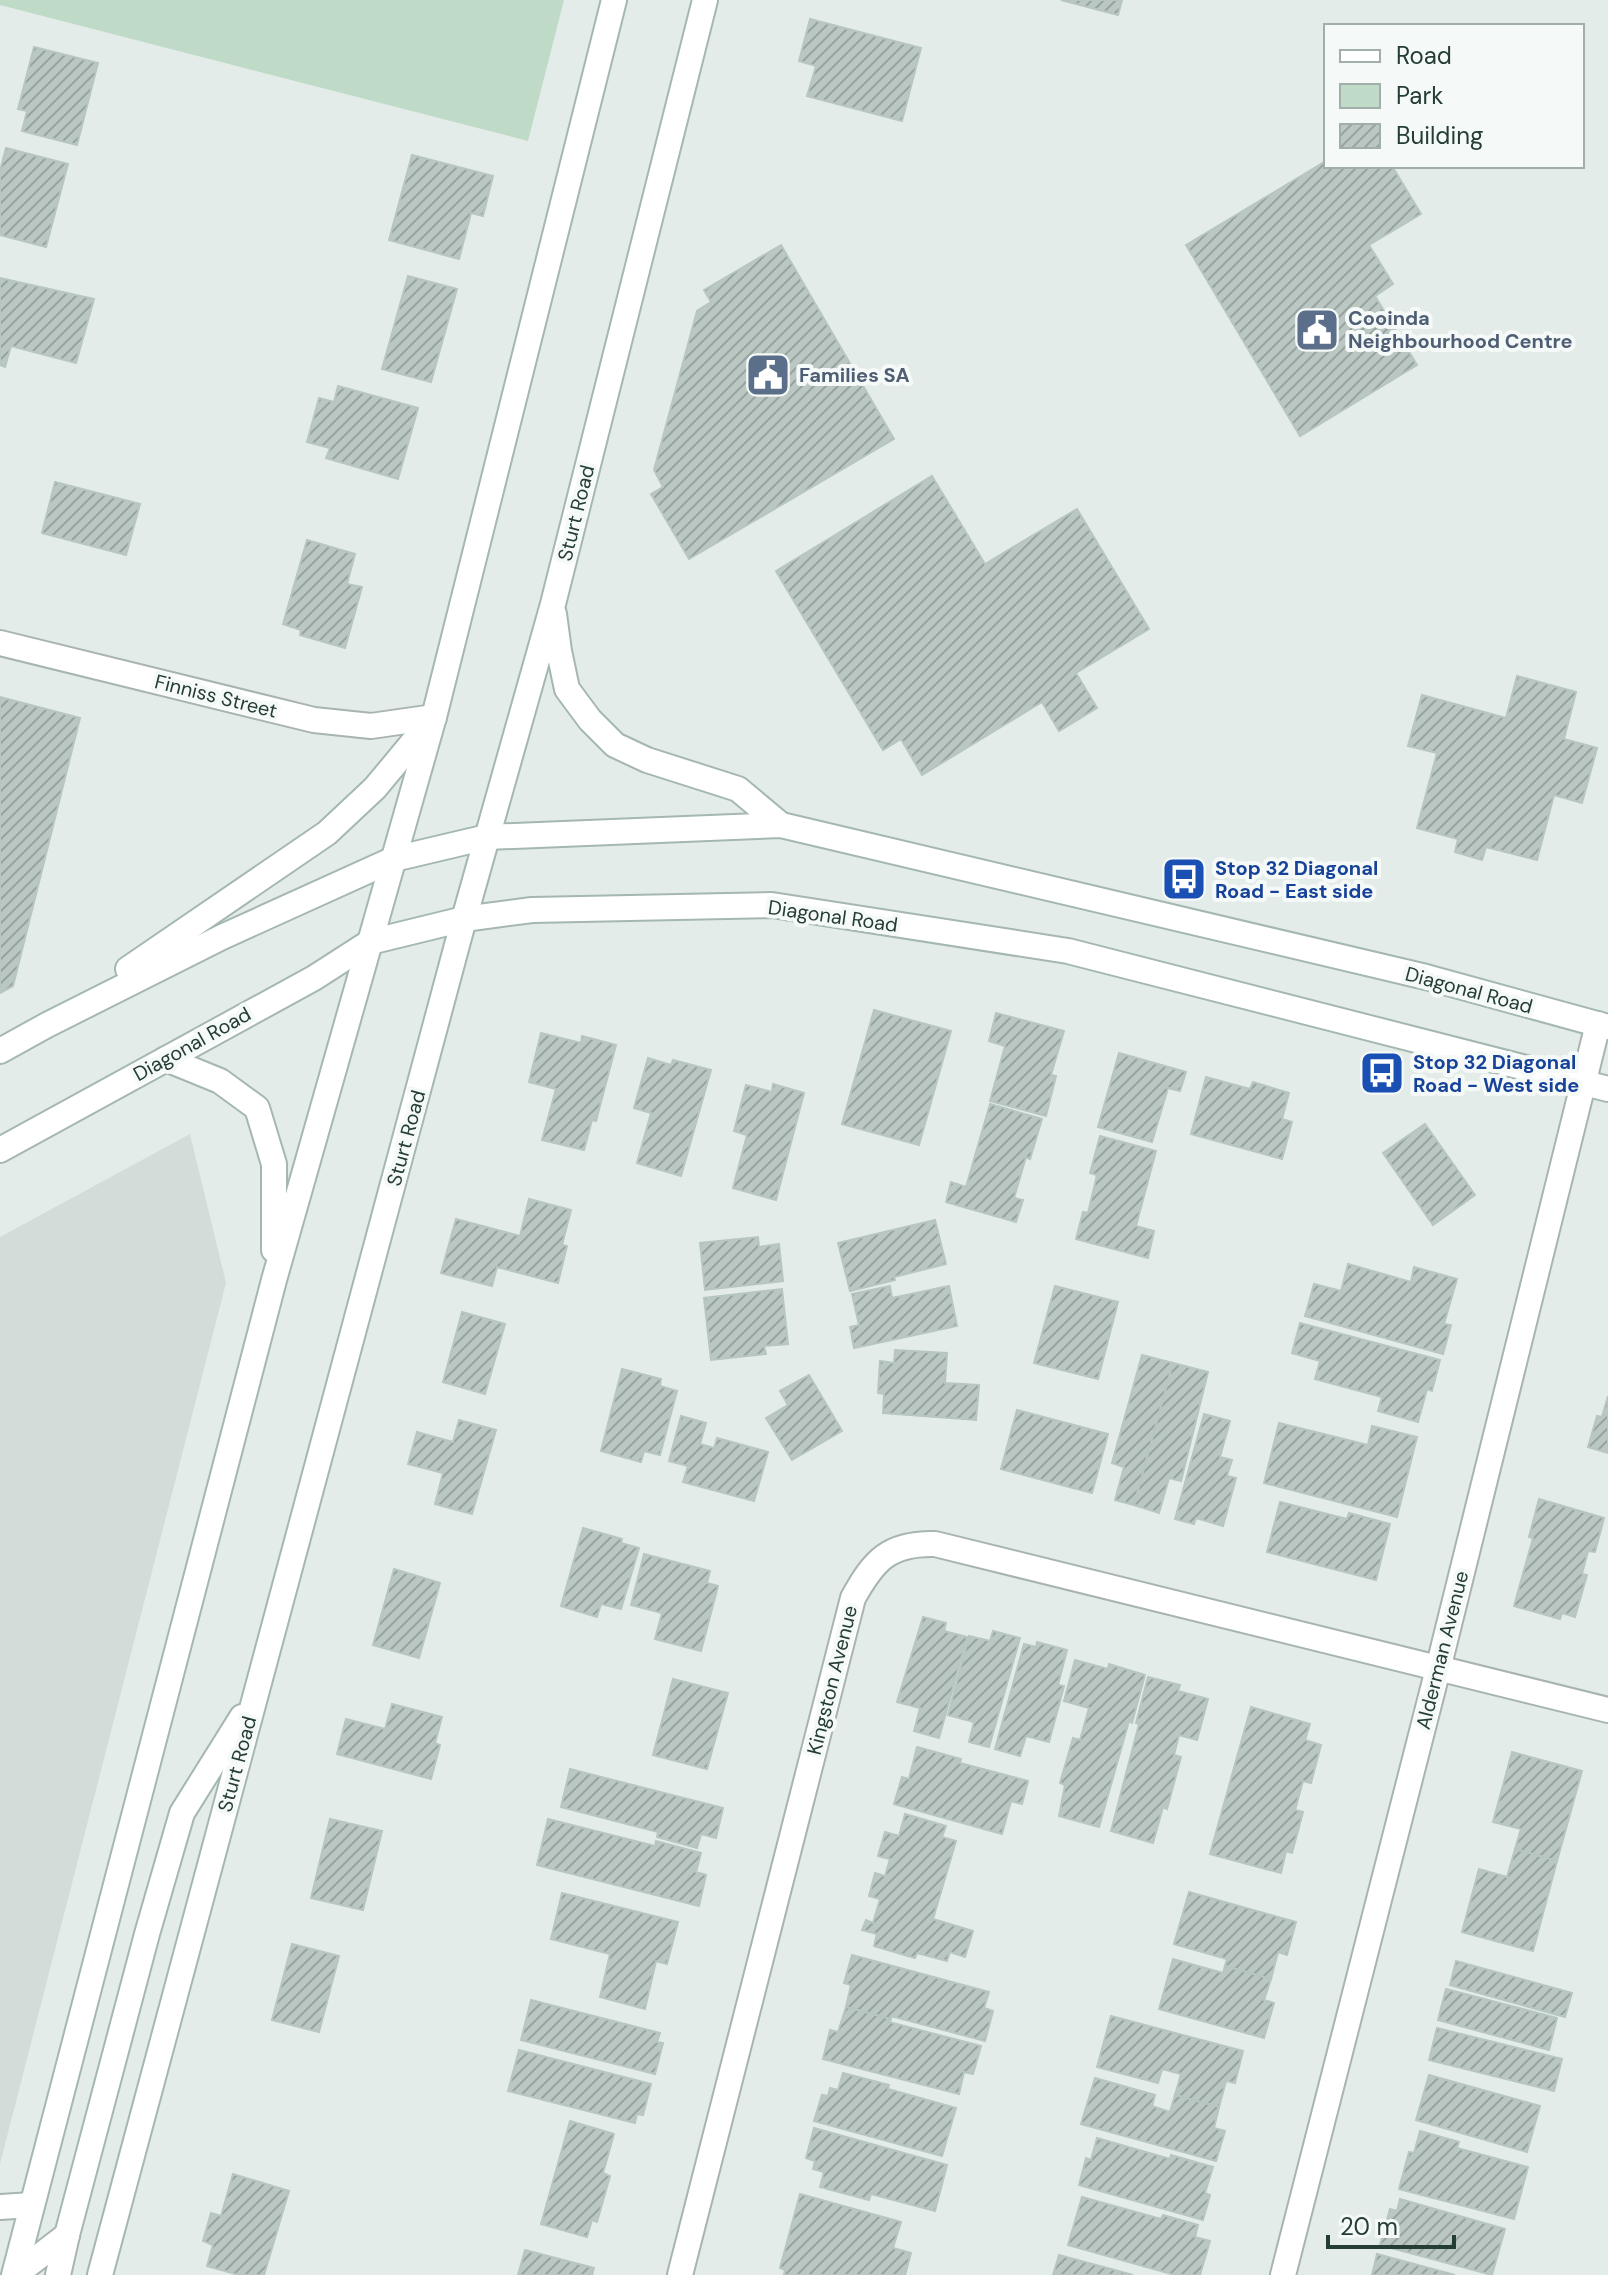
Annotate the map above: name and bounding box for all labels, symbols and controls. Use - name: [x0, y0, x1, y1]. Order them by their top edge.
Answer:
- legend: [1324, 24, 1584, 168]
- text: Road: [1396, 40, 1452, 71]
- text: Park: [1396, 80, 1443, 111]
- text: Building: [1396, 120, 1483, 151]
- place label: Cooinda Neighbourhood Centre: [1348, 305, 1573, 354]
- public building icon: Cooinda Neighbourhood Centre: [1293, 306, 1341, 354]
- public building icon: Families SA: [744, 351, 792, 399]
- place label: Families SA: [799, 362, 910, 388]
- street label: Sturt Road: [552, 462, 600, 564]
- street label: Finniss Street: [152, 668, 280, 724]
- bus stop icon: Stop 32 Diagonal Road - East side: [1160, 855, 1208, 903]
- place label: Stop 32 Diagonal Road - East side: [1215, 855, 1378, 904]
- street label: Diagonal Road: [766, 894, 900, 938]
- street label: Diagonal Road: [1402, 961, 1536, 1019]
- street label: Diagonal Road: [129, 1001, 255, 1087]
- bus stop icon: Stop 32 Diagonal Road - West side: [1358, 1049, 1406, 1097]
- place label: Stop 32 Diagonal Road - West side: [1413, 1049, 1579, 1098]
- street label: Sturt Road: [381, 1087, 431, 1189]
- street label: Alderman Avenue: [1410, 1568, 1474, 1732]
- street label: Kingston Avenue: [801, 1603, 863, 1757]
- street label: Sturt Road: [212, 1713, 262, 1815]
- scale bar: [1328, 2199, 1454, 2249]
- text: 20 m: [1340, 2211, 1398, 2242]

